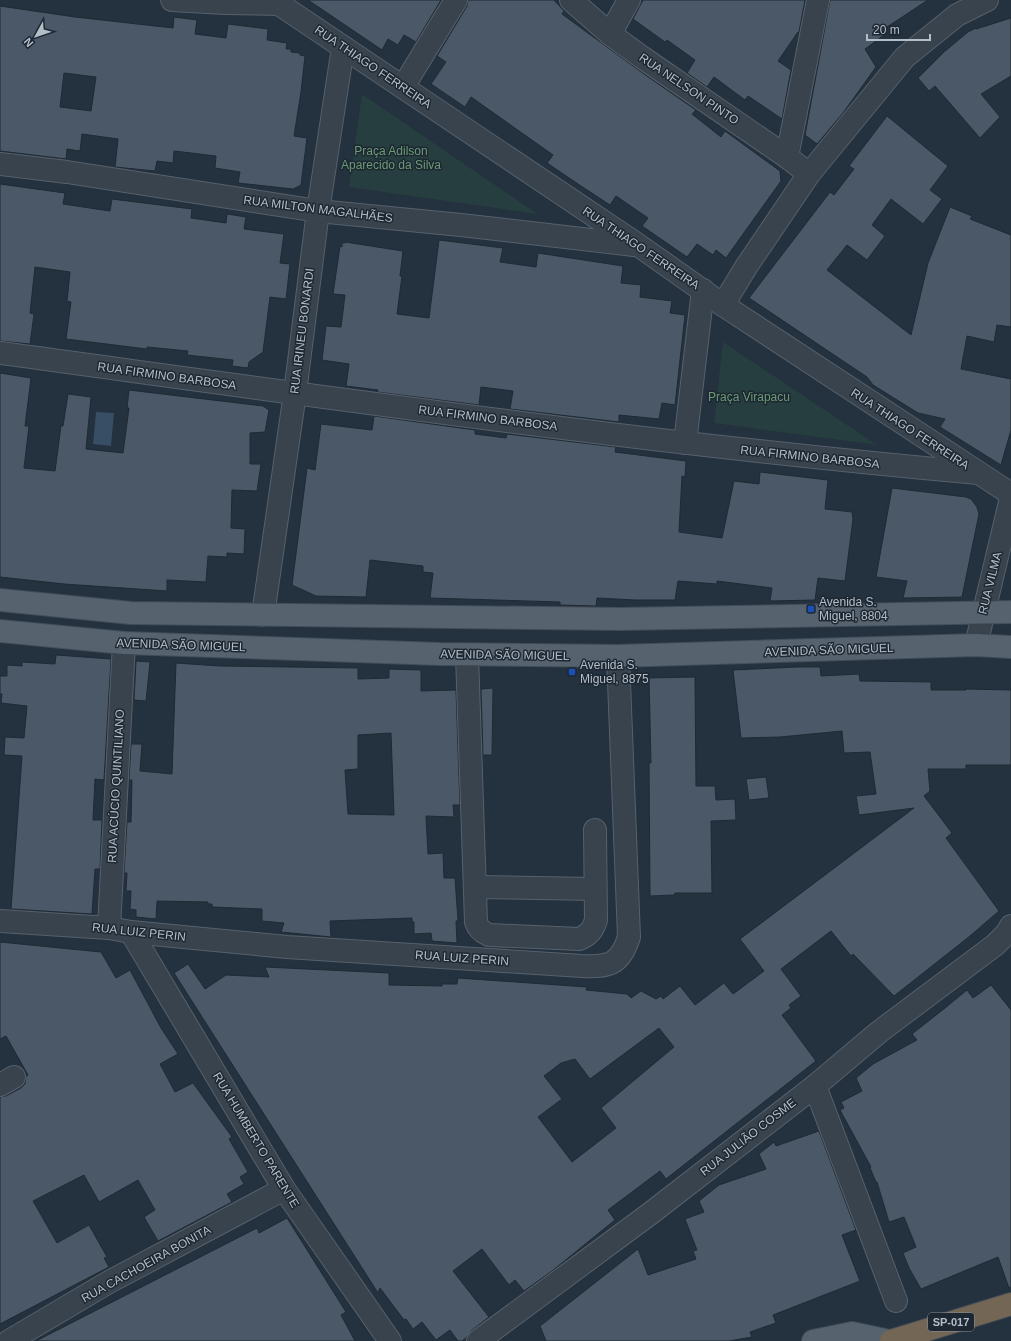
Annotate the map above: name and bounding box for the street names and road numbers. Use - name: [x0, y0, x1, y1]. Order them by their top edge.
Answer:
- street label: RUA THIAGO FERREIRA: [312, 23, 434, 111]
- street label: RUA NELSON PINTO: [637, 50, 741, 128]
- street label: RUA MILTON MAGALHÃES: [243, 193, 393, 225]
- street label: RUA THIAGO FERREIRA: [580, 204, 702, 292]
- street label: RUA IRINEU BONARDI: [287, 267, 317, 395]
- street label: RUA FIRMINO BARBOSA: [97, 359, 237, 393]
- street label: RUA THIAGO FERREIRA: [848, 386, 972, 472]
- street label: RUA FIRMINO BARBOSA: [418, 403, 558, 433]
- street label: RUA FIRMINO BARBOSA: [740, 443, 880, 471]
- street label: RUA VILMA: [975, 550, 1005, 616]
- street label: AVENIDA SÃO MIGUEL: [116, 636, 246, 654]
- street label: AVENIDA SÃO MIGUEL: [764, 641, 894, 659]
- street label: AVENIDA SÃO MIGUEL: [440, 647, 570, 663]
- street label: RUA ACÚCIO QUINTILIANO: [104, 709, 127, 863]
- street label: RUA LUIZ PERIN: [92, 920, 186, 944]
- street label: RUA LUIZ PERIN: [415, 948, 509, 968]
- street label: RUA HUMBERTO PARENTE: [210, 1070, 302, 1210]
- street label: RUA JULIÃO COSME: [697, 1095, 799, 1179]
- street label: RUA CACHOEIRA BONITA: [79, 1223, 213, 1305]
- road number: SP-017: [928, 1313, 974, 1331]

